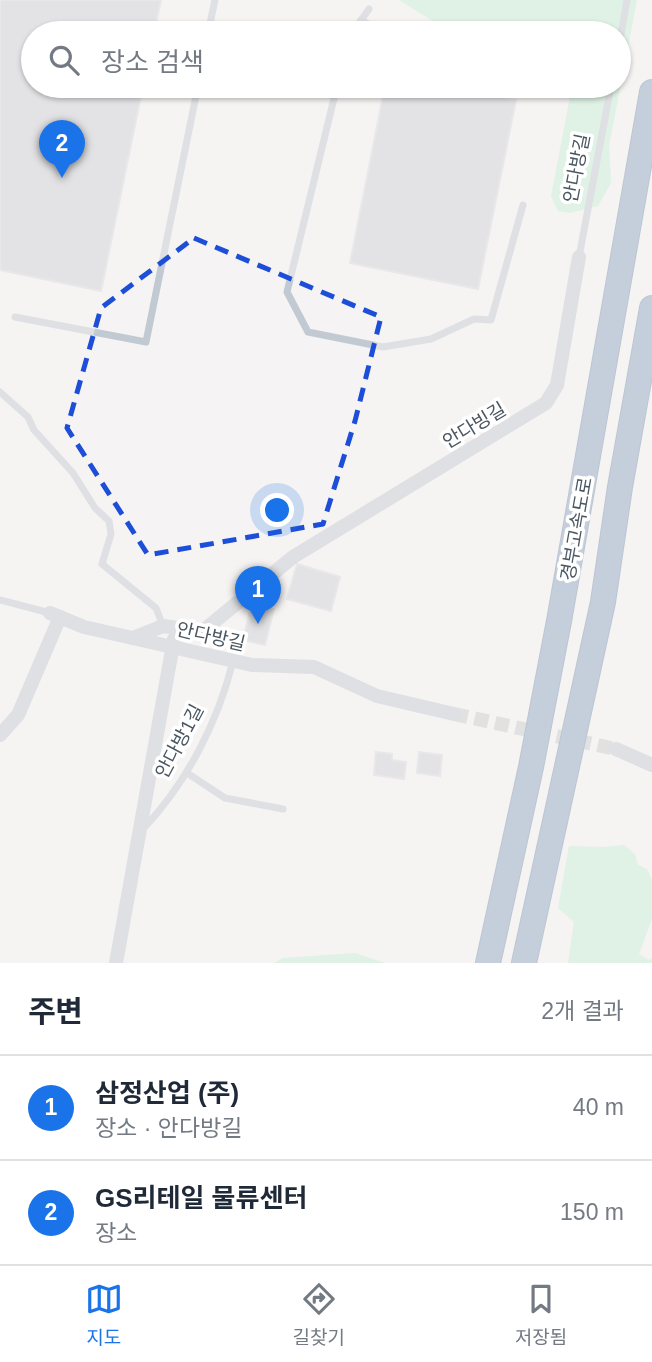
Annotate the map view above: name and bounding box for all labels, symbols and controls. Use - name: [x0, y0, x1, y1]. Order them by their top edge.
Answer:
- search box: [21, 21, 631, 98]
- icon: search: [45, 41, 83, 79]
- text: 장소 검색: [101, 47, 204, 77]
- pin: 2: [39, 120, 85, 178]
- street label: 안다방길: [560, 132, 593, 204]
- street label: 안다빙길: [439, 398, 510, 452]
- street label: 경부고속도로: [557, 476, 596, 583]
- your location: [260, 493, 294, 527]
- pin: 1: [235, 566, 281, 624]
- street label: 안다방길: [174, 618, 247, 655]
- street label: 안다방1길: [151, 701, 208, 782]
- text: 주변: [28, 995, 83, 1028]
- text: 2개 결과: [541, 998, 624, 1024]
- text: 삼정산업 (주): [95, 1078, 239, 1108]
- text: 1: [45, 1094, 57, 1120]
- text: 40 m: [573, 1094, 624, 1120]
- text: 장소 · 안다방길: [95, 1115, 242, 1141]
- text: GS리테일 물류센터: [95, 1183, 307, 1213]
- text: 2: [45, 1199, 57, 1225]
- text: 150 m: [560, 1199, 624, 1225]
- text: 장소: [95, 1220, 137, 1246]
- tab: 지도: [85, 1280, 123, 1349]
- tab: 길찾기: [293, 1280, 345, 1349]
- tab: 저장됨: [515, 1280, 567, 1349]

